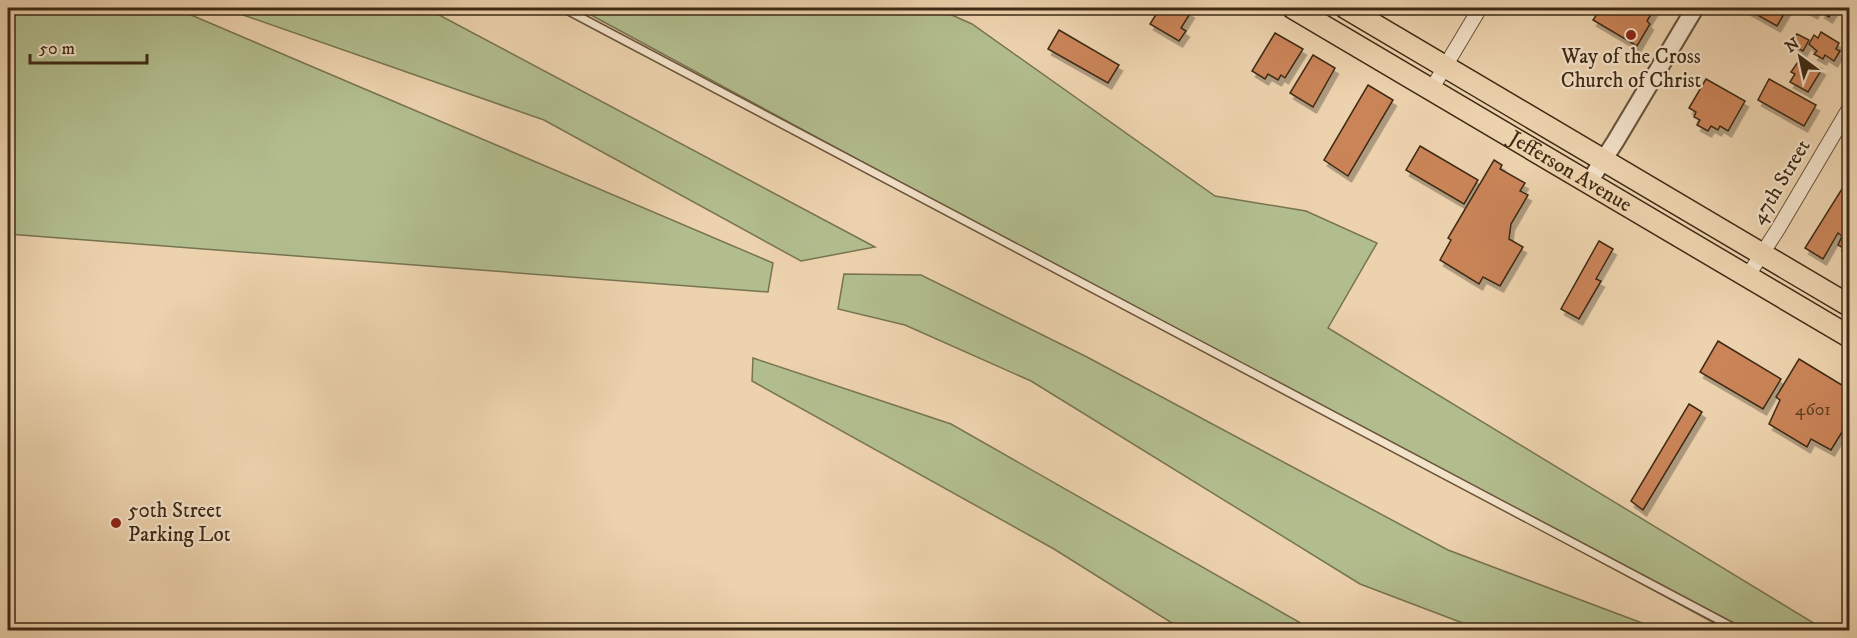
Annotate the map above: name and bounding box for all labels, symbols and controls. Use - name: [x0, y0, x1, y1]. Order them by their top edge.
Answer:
- scale bar: [30, 27, 147, 65]
- north arrow: [1770, 27, 1830, 87]
- marker: Way of the Cross Church of Christ: [1624, 28, 1638, 42]
- text: N: [1781, 33, 1803, 57]
- text: 50 m: [39, 38, 75, 60]
- place label: Way of the Cross Church of Christ: [1560, 44, 1702, 94]
- street label: Jefferson Avenue: [1502, 124, 1637, 218]
- street label: 47th Street: [1746, 135, 1817, 229]
- house number: 4601: [1795, 399, 1831, 421]
- place label: 50th Street Parking Lot: [128, 498, 231, 548]
- marker: 50th Street Parking Lot: [109, 516, 123, 530]

